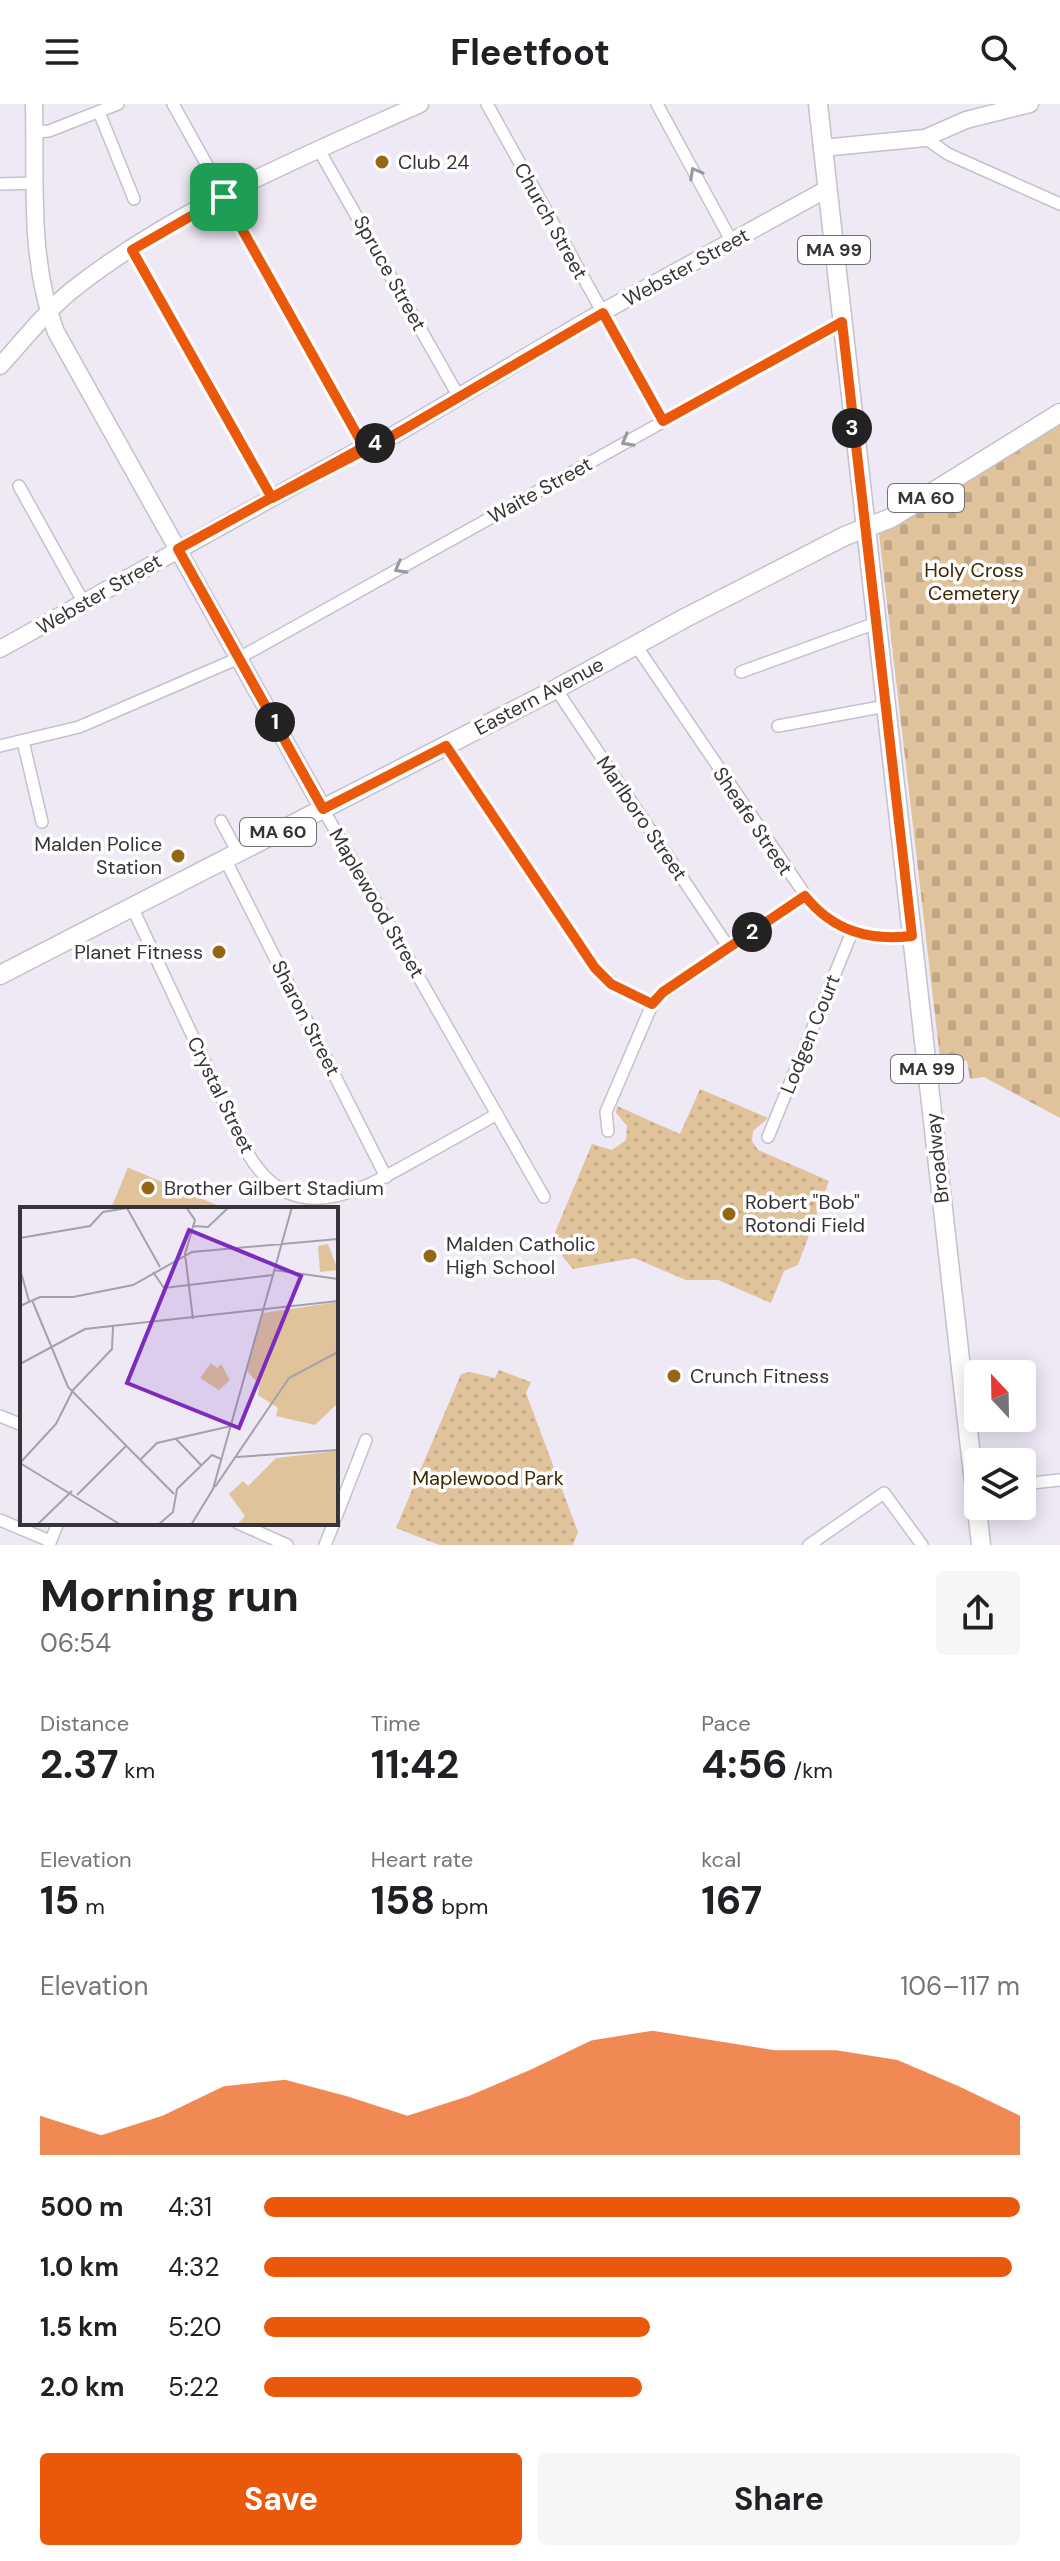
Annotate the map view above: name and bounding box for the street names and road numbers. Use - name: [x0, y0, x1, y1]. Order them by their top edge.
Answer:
- street label: Church Street: [508, 158, 594, 284]
- street label: Spruce Street: [348, 211, 432, 335]
- street label: Webster Street: [618, 222, 754, 312]
- road number: MA 99: [798, 236, 870, 264]
- street label: Waite Street: [483, 451, 597, 529]
- road number: MA 60: [888, 484, 964, 512]
- street label: Webster Street: [32, 548, 166, 640]
- street label: Eastern Avenue: [470, 651, 608, 741]
- street label: Marlboro Street: [591, 751, 693, 885]
- street label: Sheafe Street: [707, 762, 799, 880]
- road number: MA 60: [240, 818, 316, 846]
- street label: Maplewood Street: [324, 823, 431, 983]
- street label: Sharon Street: [266, 956, 346, 1080]
- street label: Lodgen Court: [774, 970, 846, 1097]
- street label: Crystal Street: [181, 1032, 261, 1158]
- road number: MA 99: [891, 1055, 963, 1083]
- street label: Broadway: [919, 1111, 955, 1205]

